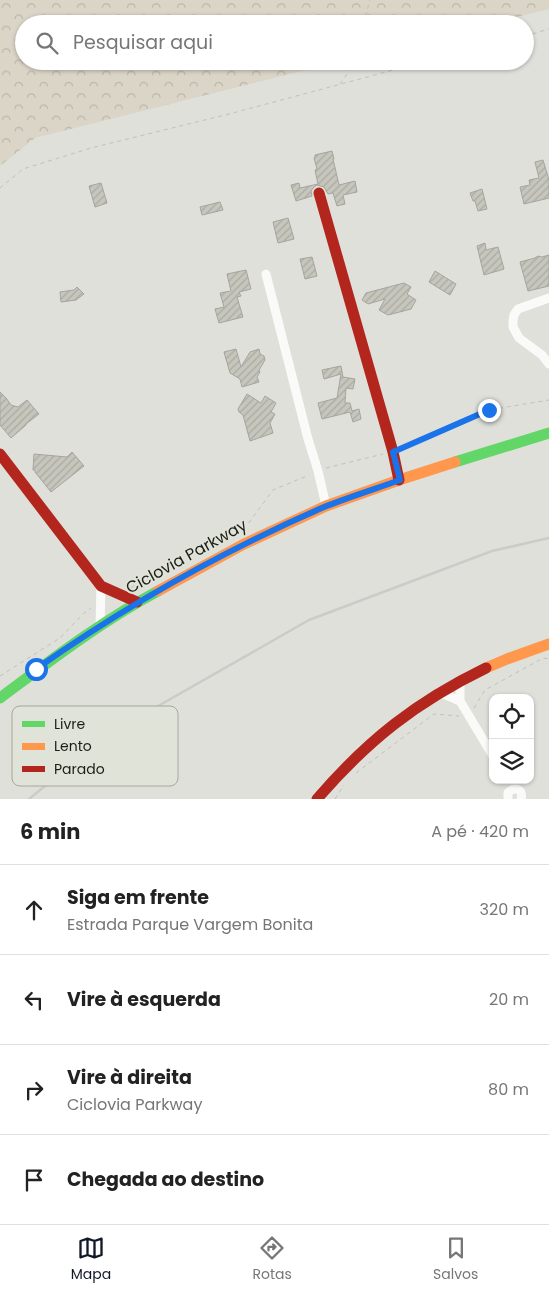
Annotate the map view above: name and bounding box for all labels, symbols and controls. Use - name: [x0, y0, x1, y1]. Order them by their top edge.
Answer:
- search box: [15, 15, 534, 70]
- icon: search: [33, 29, 61, 57]
- text: Pesquisar aqui: [73, 29, 213, 56]
- route end: [478, 399, 501, 422]
- street label: Ciclovia Parkway: [121, 514, 251, 599]
- route start: [25, 658, 48, 681]
- map controls: [489, 694, 534, 784]
- button: locate: [489, 694, 534, 739]
- legend: [12, 706, 178, 786]
- text: Livre: [54, 714, 86, 734]
- text: Lento: [54, 736, 92, 756]
- button: layers: [489, 739, 534, 784]
- text: Parado: [54, 759, 105, 779]
- text: 6 min: [20, 817, 80, 846]
- text: A pé · 420 m: [431, 820, 529, 843]
- text: Siga em frente: [67, 884, 209, 911]
- icon: ahead: [20, 896, 48, 924]
- text: 320 m: [480, 898, 529, 921]
- text: Estrada Parque Vargem Bonita: [67, 913, 313, 936]
- icon: left: [20, 986, 48, 1014]
- text: Vire à esquerda: [67, 986, 221, 1013]
- text: 20 m: [489, 988, 529, 1011]
- text: Vire à direita: [67, 1064, 192, 1091]
- icon: right: [20, 1076, 48, 1104]
- text: 80 m: [488, 1078, 529, 1101]
- text: Ciclovia Parkway: [67, 1093, 202, 1116]
- icon: arrive: [20, 1166, 48, 1194]
- text: Chegada ao destino: [67, 1166, 264, 1193]
- tab: Mapa: [71, 1234, 111, 1285]
- tab: Rotas: [252, 1234, 292, 1285]
- tab: Salvos: [433, 1234, 478, 1285]

